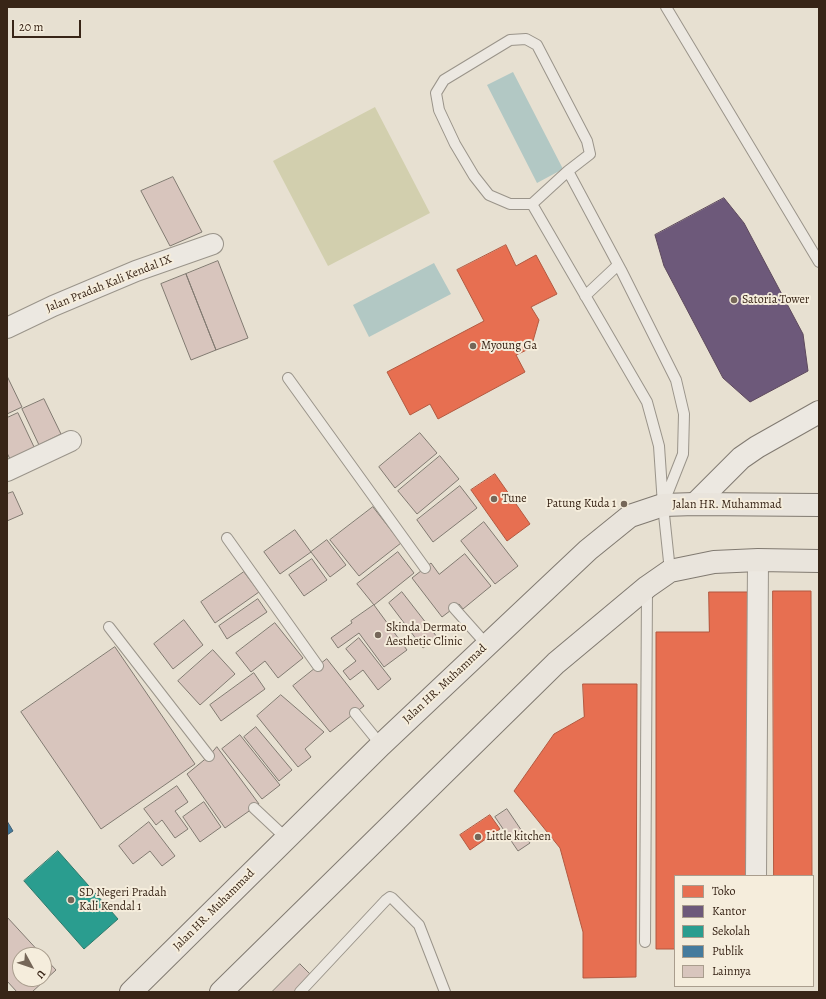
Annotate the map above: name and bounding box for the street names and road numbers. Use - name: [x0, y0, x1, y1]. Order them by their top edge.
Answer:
- street label: Jalan Pradah Kali Kendal IX: [44, 252, 174, 316]
- street label: Jalan HR. Muhammad: [672, 498, 782, 512]
- street label: Jalan HR. Muhammad: [400, 641, 490, 727]
- street label: Jalan HR. Muhammad: [170, 866, 258, 954]

